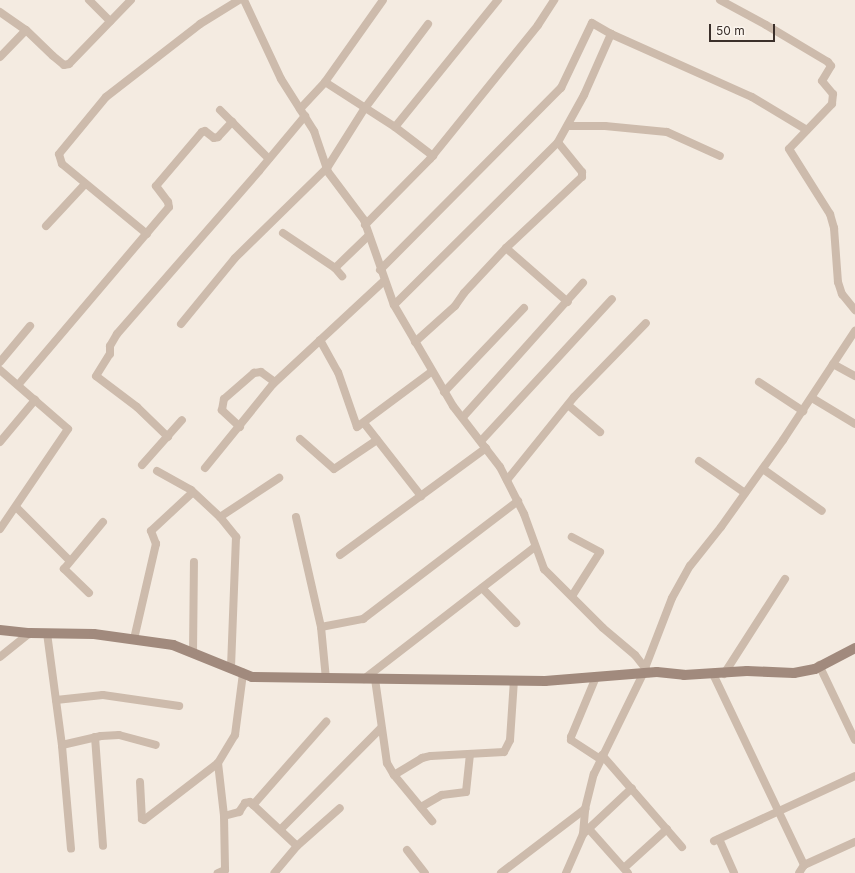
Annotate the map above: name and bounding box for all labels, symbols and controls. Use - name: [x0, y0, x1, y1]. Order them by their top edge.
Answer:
- scale bar: [711, 16, 777, 42]
- text: 50 m: [716, 23, 745, 38]

